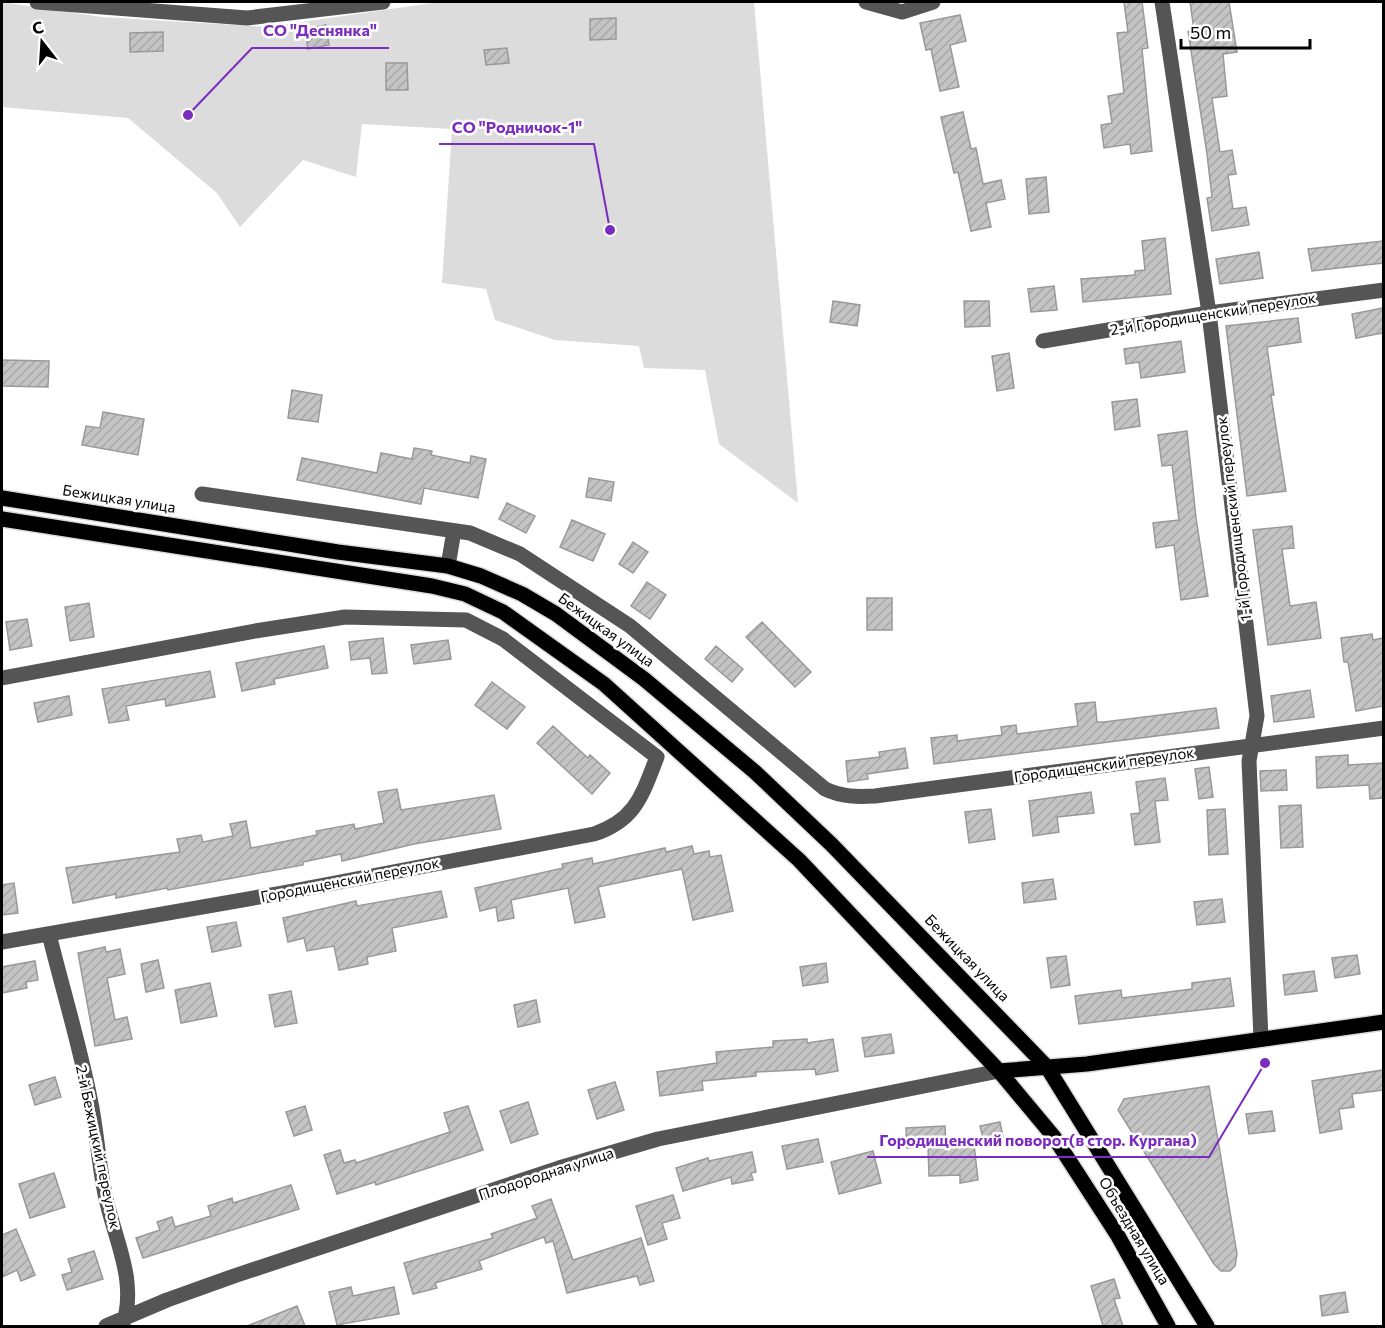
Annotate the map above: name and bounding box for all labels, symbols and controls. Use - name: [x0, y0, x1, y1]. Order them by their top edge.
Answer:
- north arrow: [12, 12, 72, 72]
- scale bar: [1181, 12, 1310, 50]
- callout: СО "Деснянка": [252, 14, 389, 48]
- text: С: [29, 16, 46, 38]
- text: СО "Деснянка": [263, 20, 377, 39]
- text: 50 m: [1190, 21, 1231, 43]
- callout: СО "Родничок-1": [439, 110, 594, 144]
- text: СО "Родничок-1": [452, 117, 582, 136]
- street label: 2-й Городищенский переулок: [1109, 288, 1317, 338]
- street label: 1-й Городищенский переулок: [1212, 416, 1254, 622]
- street label: Бежицкая улица: [61, 480, 177, 516]
- street label: Бежицкая улица: [555, 588, 658, 670]
- street label: Городищенский переулок: [1013, 742, 1195, 786]
- street label: Городищенский переулок: [259, 853, 441, 905]
- street label: Бежицкая улица: [922, 910, 1014, 1005]
- street label: 2-й Бежицкий переулок: [73, 1063, 125, 1230]
- callout: Городищенский поворот(в стор. Кургана): [867, 1123, 1209, 1157]
- text: Городищенский поворот(в стор. Кургана): [879, 1130, 1197, 1149]
- street label: Плодородная улица: [476, 1143, 616, 1203]
- street label: Объездная улица: [1096, 1173, 1174, 1288]

